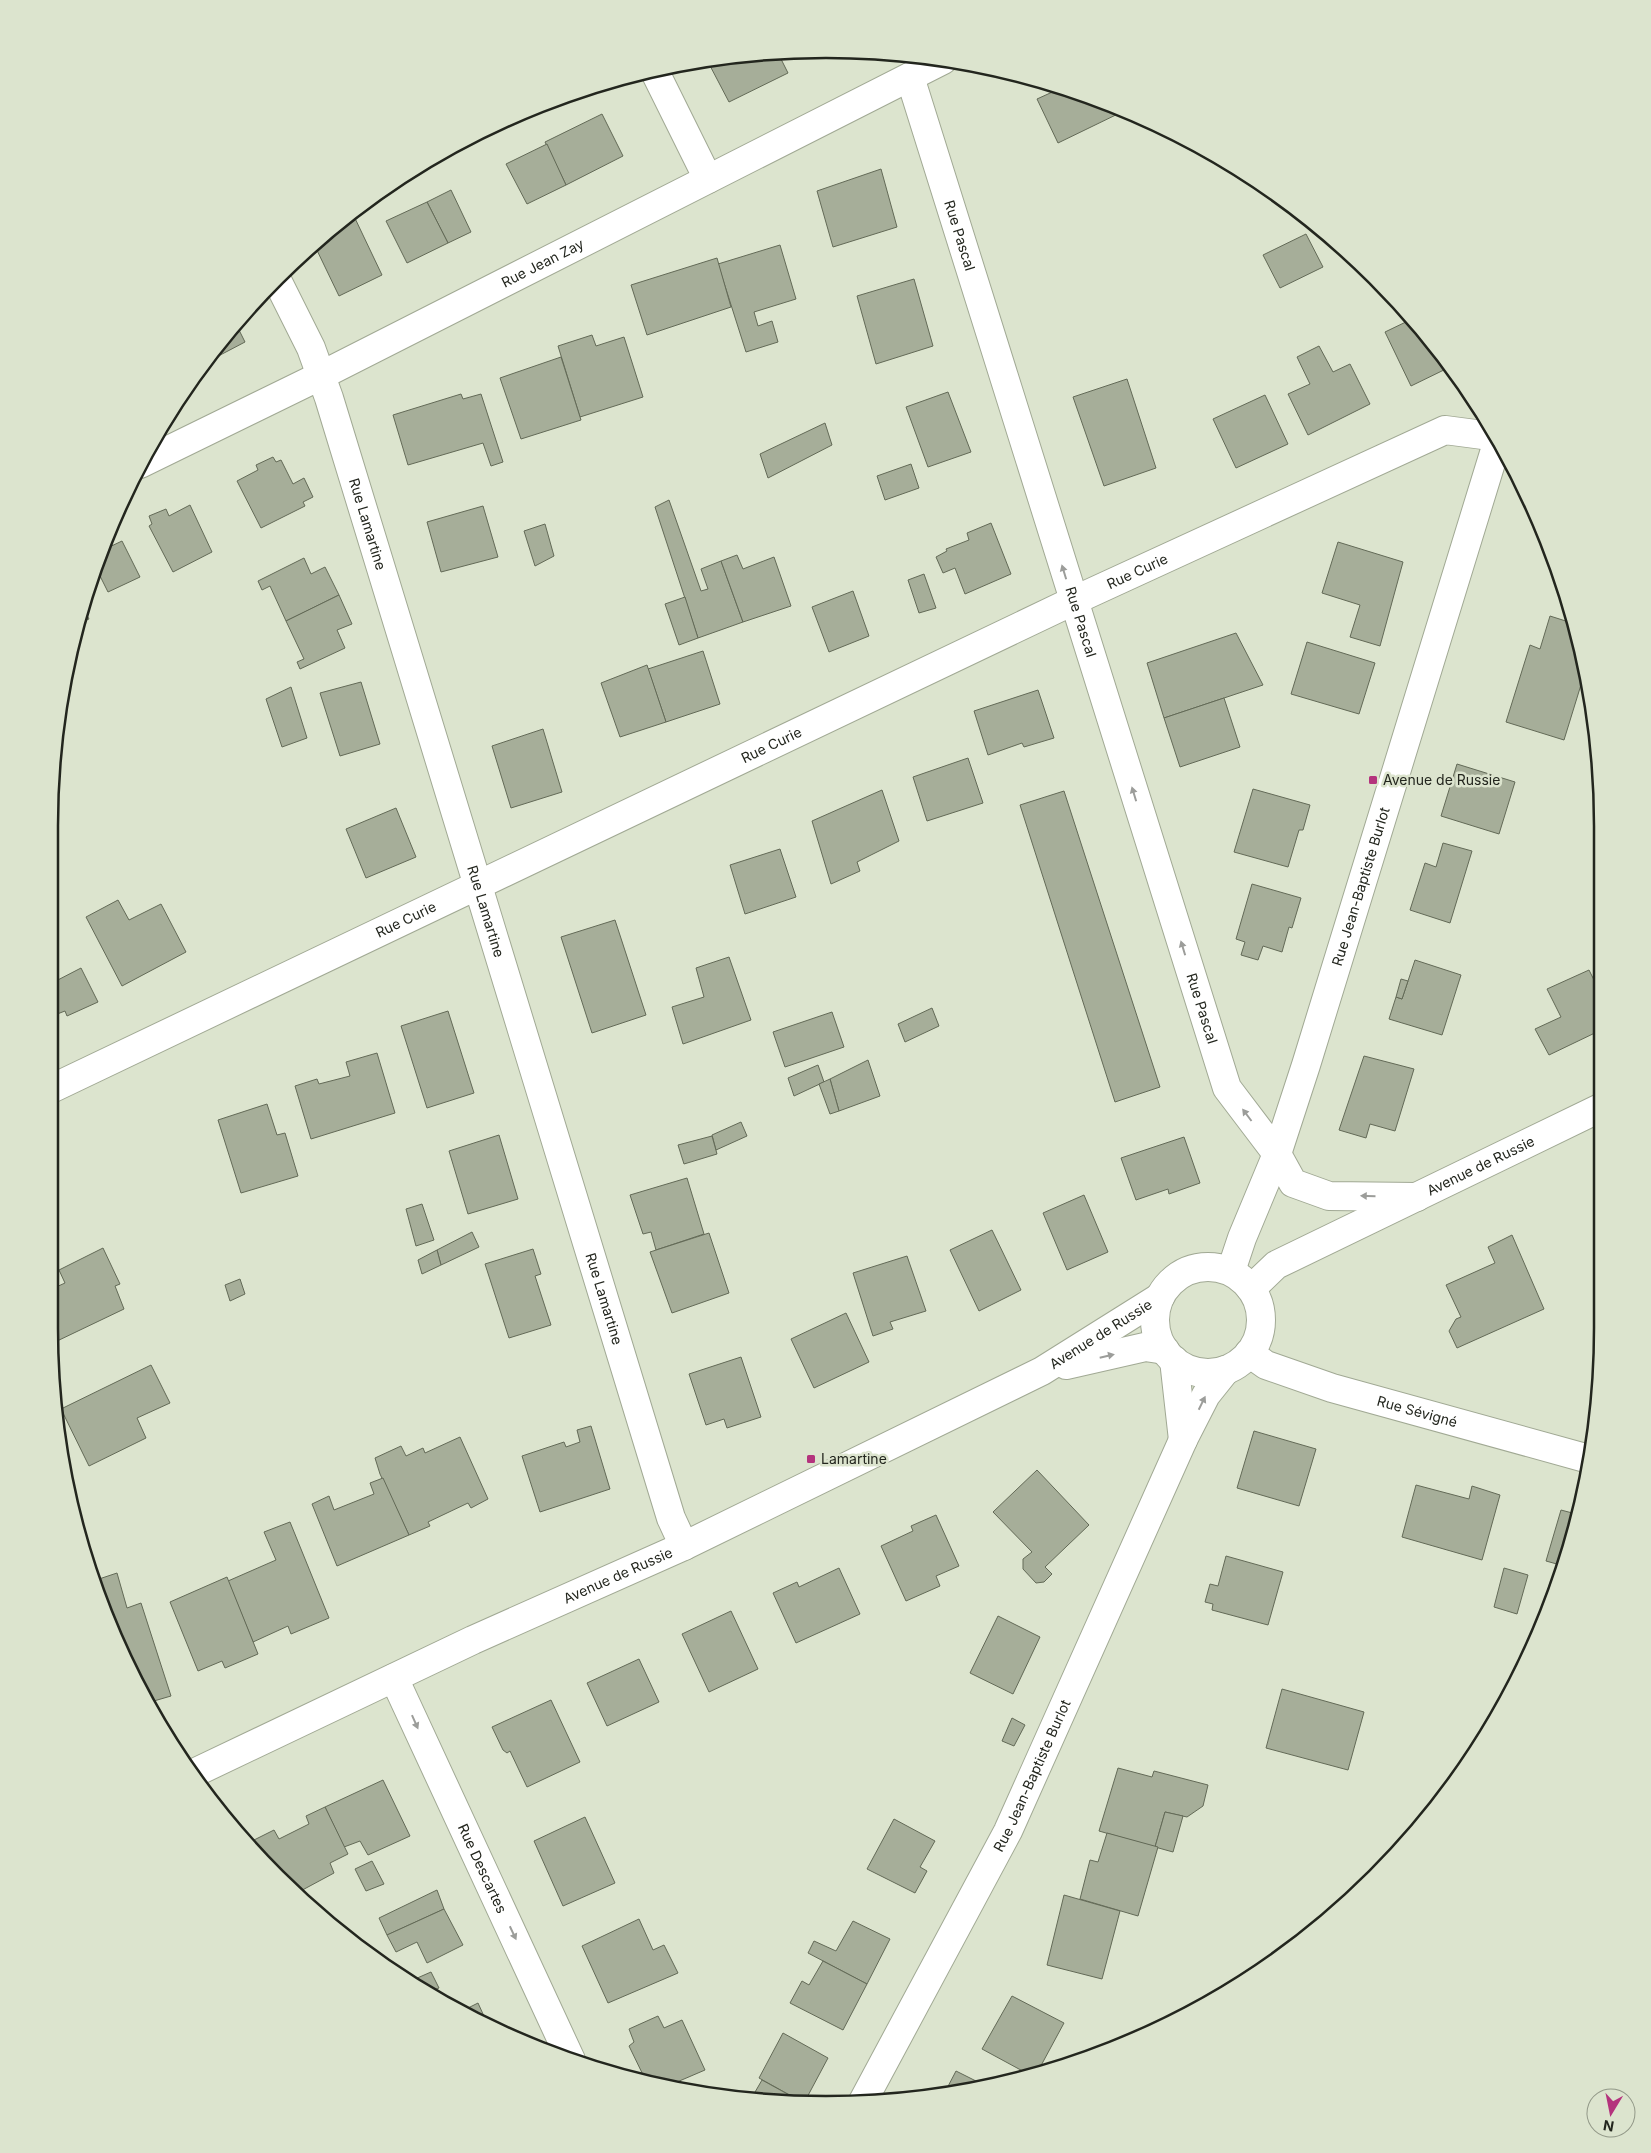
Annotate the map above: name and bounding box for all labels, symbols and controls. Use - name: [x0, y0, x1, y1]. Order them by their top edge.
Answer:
- street label: Rue Pascal: [941, 198, 979, 273]
- street label: Rue Jean Zay: [498, 235, 587, 291]
- street label: Rue Lamartine: [346, 476, 390, 572]
- street label: Rue Curie: [1104, 550, 1170, 592]
- one-way arrow: [1060, 564, 1068, 579]
- street label: Rue Pascal: [1062, 584, 1100, 659]
- street label: Rue Curie: [738, 723, 804, 766]
- place label: Avenue de Russie: [1383, 771, 1500, 788]
- marker: Avenue de Russie: [1367, 774, 1379, 786]
- one-way arrow: [1130, 786, 1137, 801]
- street label: Rue Jean-Baptiste Burlot: [1328, 805, 1393, 968]
- street label: Rue Lamartine: [464, 863, 508, 959]
- street label: Rue Curie: [373, 897, 439, 941]
- one-way arrow: [1178, 941, 1186, 956]
- street label: Rue Pascal: [1183, 971, 1222, 1046]
- one-way arrow: [1242, 1109, 1253, 1122]
- street label: Avenue de Russie: [1424, 1132, 1537, 1199]
- one-way arrow: [1360, 1192, 1376, 1200]
- street label: Rue Lamartine: [582, 1251, 627, 1347]
- street label: Avenue de Russie: [1046, 1295, 1155, 1372]
- one-way arrow: [1099, 1352, 1114, 1360]
- street label: Rue Sévigné: [1375, 1392, 1459, 1430]
- one-way arrow: [1198, 1396, 1206, 1410]
- place label: Lamartine: [821, 1450, 887, 1467]
- marker: Lamartine: [805, 1453, 817, 1465]
- street label: Avenue de Russie: [561, 1543, 675, 1607]
- street label: Rue Jean-Baptiste Burlot: [990, 1697, 1074, 1854]
- one-way arrow: [411, 1715, 419, 1729]
- street label: Rue Descartes: [455, 1821, 511, 1916]
- one-way arrow: [509, 1926, 517, 1940]
- north arrow: [1586, 2088, 1636, 2138]
- text: N: [1602, 2117, 1615, 2136]

